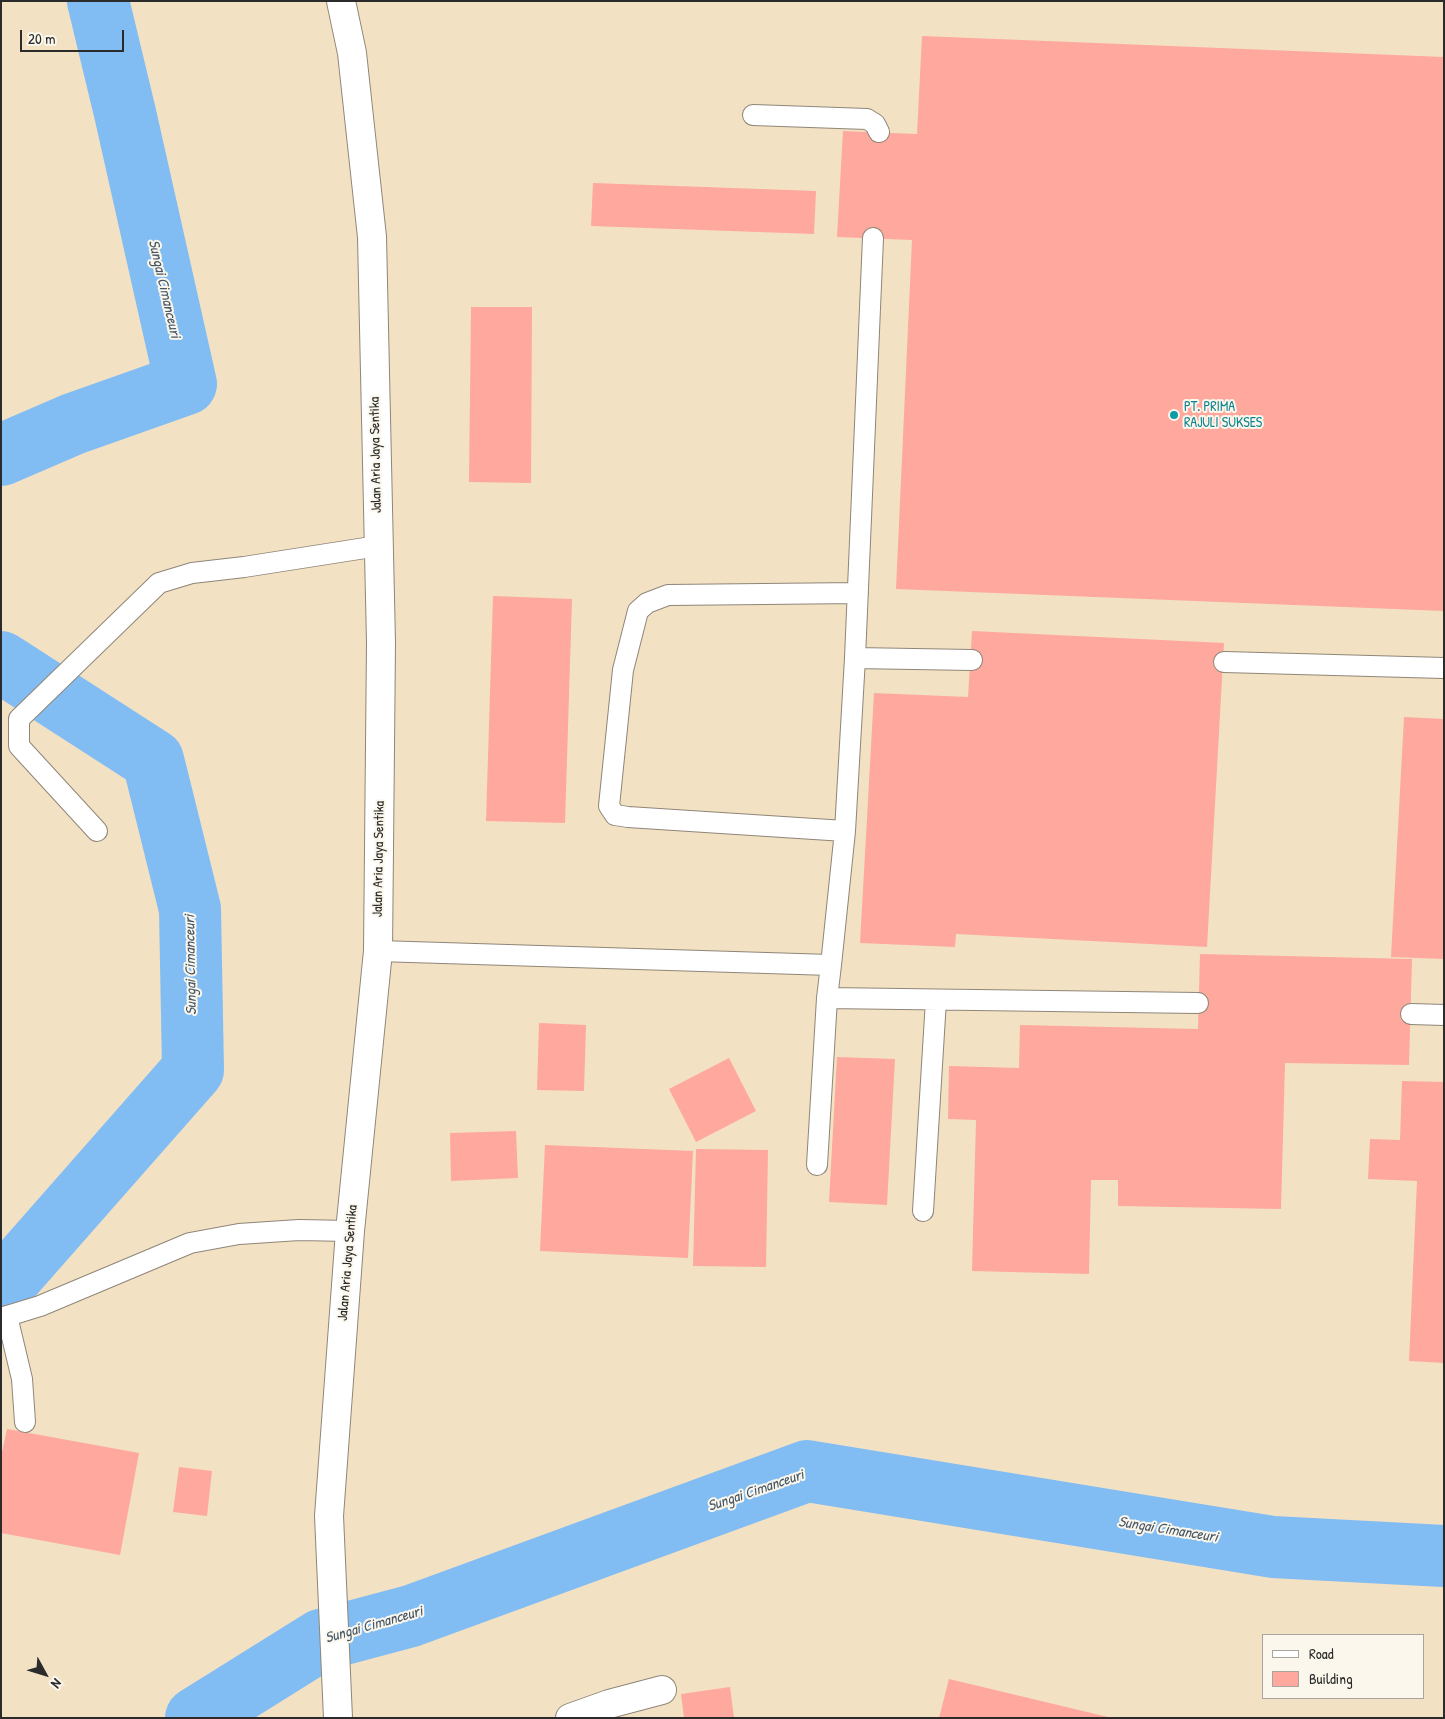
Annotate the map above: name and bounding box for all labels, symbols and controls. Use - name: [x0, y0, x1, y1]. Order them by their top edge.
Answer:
- scale bar: [22, 20, 126, 52]
- text: 20 m: [28, 28, 55, 49]
- water label: Sungai Cimanceuri: [144, 238, 184, 340]
- street label: Jalan Aria Jaya Sentika: [367, 397, 385, 513]
- place label: PT. PRIMA RAJULI SUKSES: [1184, 399, 1262, 432]
- marker: PT. PRIMA RAJULI SUKSES: [1168, 409, 1180, 421]
- street label: Jalan Aria Jaya Sentika: [370, 801, 388, 917]
- water label: Sungai Cimanceuri: [181, 915, 201, 1015]
- street label: Jalan Aria Jaya Sentika: [335, 1204, 361, 1322]
- water label: Sungai Cimanceuri: [706, 1466, 806, 1516]
- water label: Sungai Cimanceuri: [1117, 1513, 1219, 1547]
- water label: Sungai Cimanceuri: [323, 1603, 425, 1647]
- legend: [1262, 1634, 1425, 1699]
- text: Road: [1309, 1643, 1334, 1664]
- north arrow: [20, 1649, 70, 1699]
- text: Building: [1309, 1668, 1353, 1689]
- text: N: [47, 1675, 67, 1693]

